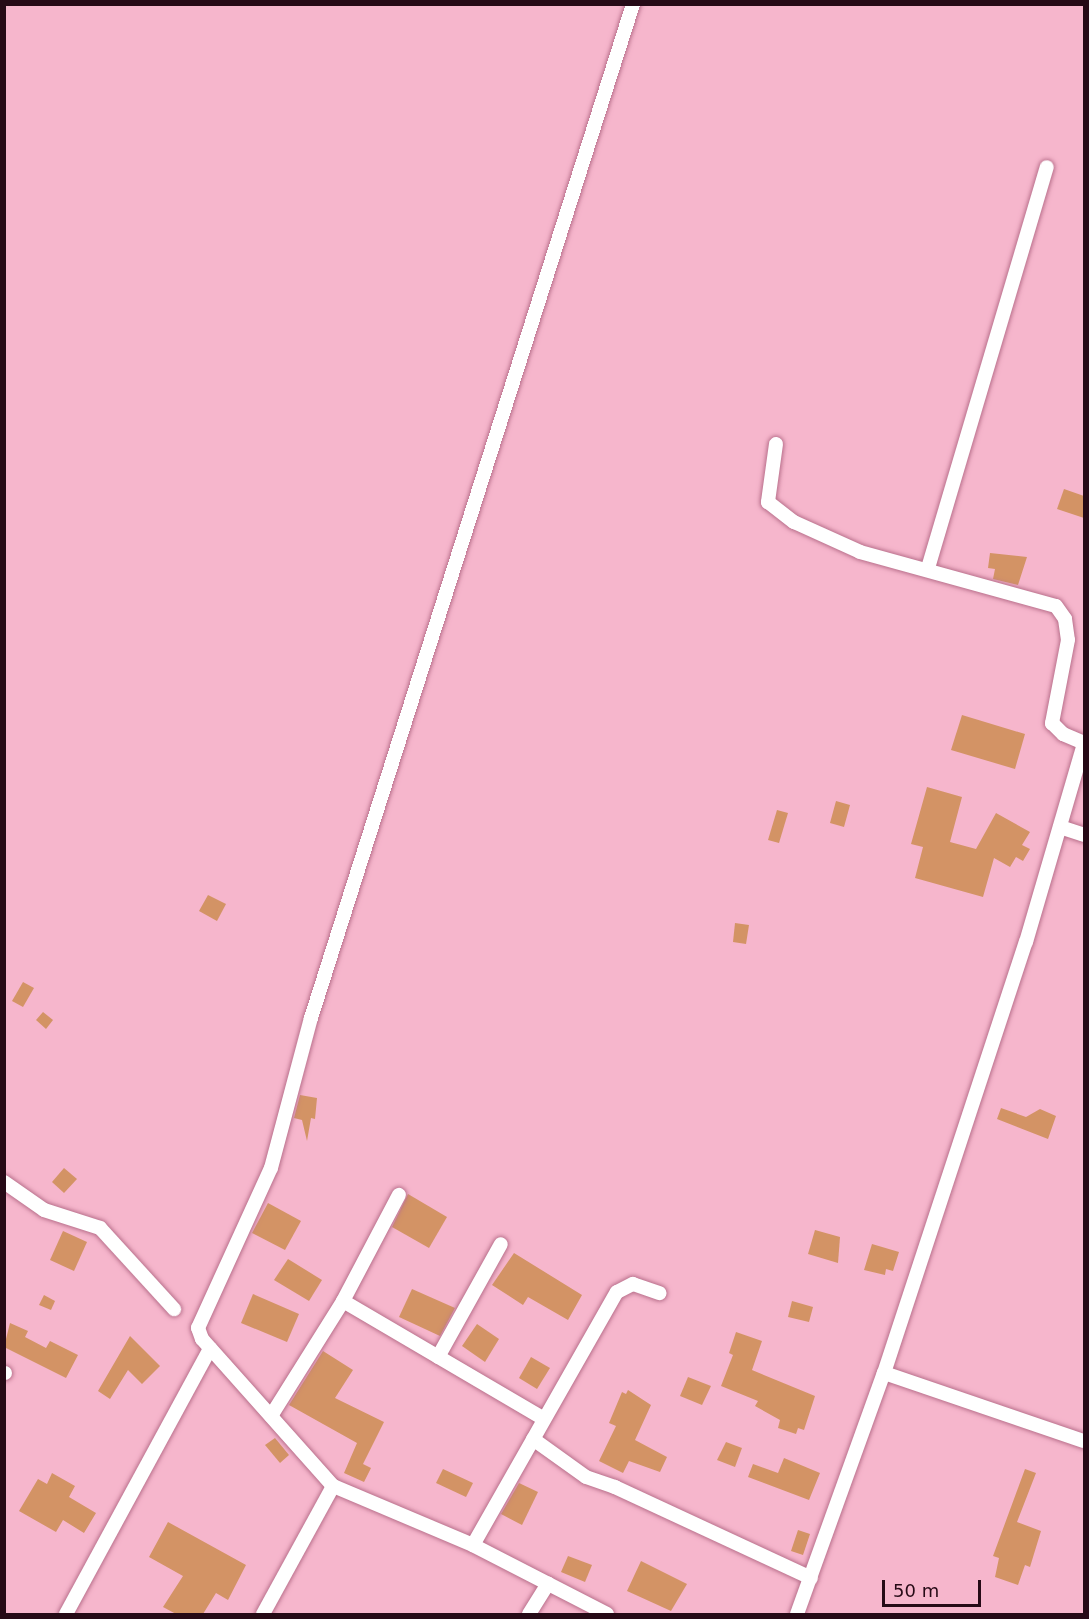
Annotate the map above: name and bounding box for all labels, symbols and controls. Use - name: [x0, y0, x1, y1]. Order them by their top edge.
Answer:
- scale bar: [885, 1568, 984, 1606]
- text: 50 m: [893, 1580, 939, 1601]

